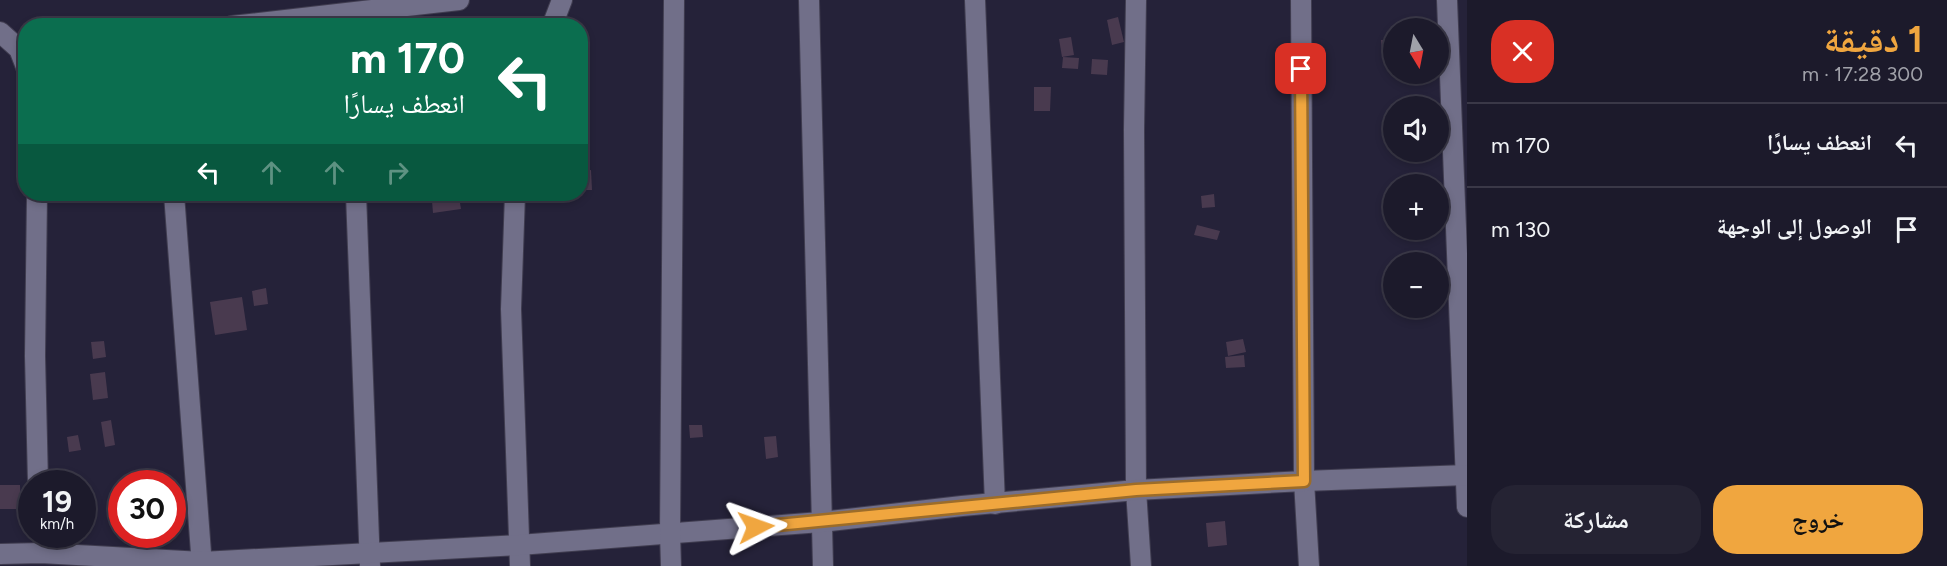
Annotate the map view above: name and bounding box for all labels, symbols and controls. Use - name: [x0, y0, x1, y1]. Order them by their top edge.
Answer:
- north arrow: [1383, 18, 1449, 84]
- map controls: [1383, 18, 1449, 318]
- text: 1 دقيقة: [1824, 18, 1923, 61]
- button: close: [1491, 20, 1554, 83]
- text: 170 m: [350, 33, 465, 84]
- icon: left: [486, 42, 564, 120]
- pin: [1275, 43, 1326, 94]
- icon: arrive: [1284, 52, 1317, 85]
- text: 300 m · 17:28: [1802, 62, 1923, 86]
- text: انعطف يسارًا: [343, 87, 465, 120]
- button: sound: [1383, 96, 1449, 162]
- text: انعطف يسارًا: [1767, 129, 1872, 156]
- icon: left: [1890, 129, 1923, 162]
- text: 170 m: [1491, 132, 1550, 159]
- icon: left: [192, 156, 225, 189]
- icon: ahead: [255, 156, 288, 189]
- icon: ahead: [318, 156, 351, 189]
- icon: right: [381, 156, 414, 189]
- button: +: [1383, 174, 1449, 240]
- text: الوصول إلى الوجهة: [1717, 213, 1872, 240]
- icon: arrive: [1890, 213, 1923, 246]
- text: 130 m: [1491, 216, 1550, 243]
- button: −: [1383, 252, 1449, 318]
- speed limit sign: 30: [108, 470, 186, 548]
- text: 19: [42, 483, 72, 520]
- button: مشاركة: [1491, 485, 1701, 554]
- button: خروج: [1713, 485, 1923, 554]
- position arrow: [724, 495, 788, 559]
- text: km/h: [40, 515, 74, 533]

